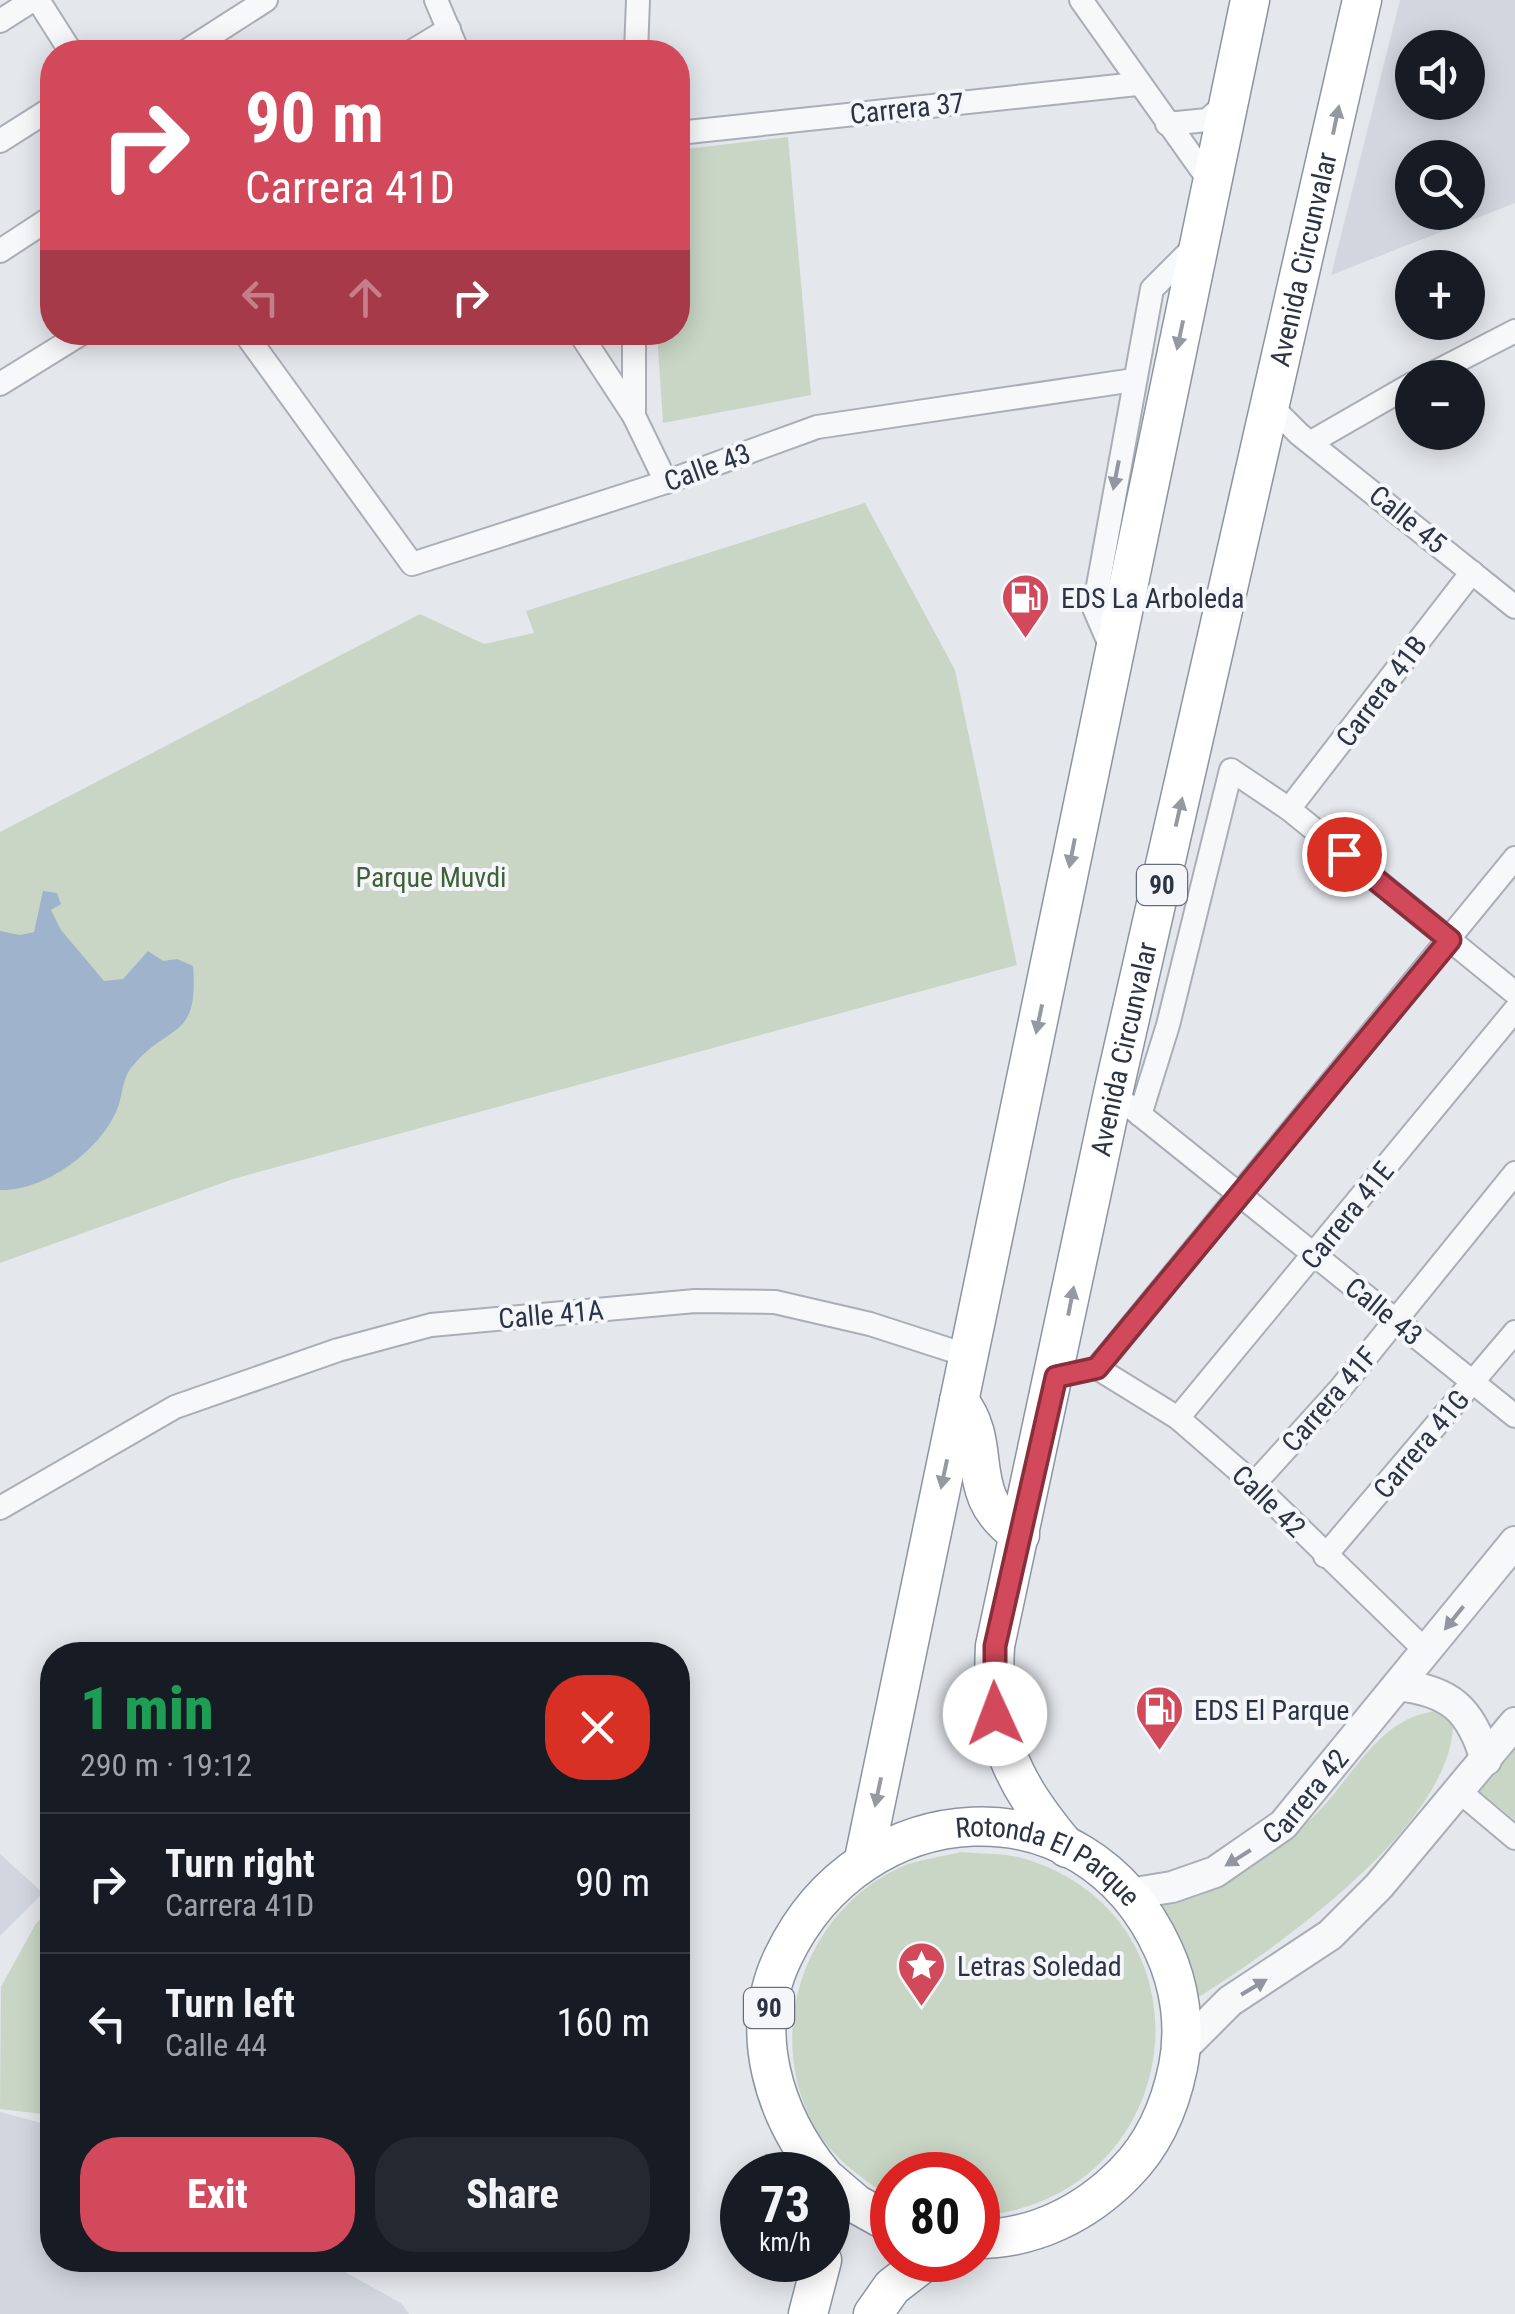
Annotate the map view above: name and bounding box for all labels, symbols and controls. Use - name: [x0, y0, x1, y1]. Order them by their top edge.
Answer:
- map controls: [1395, 30, 1485, 450]
- button: sound: [1395, 30, 1485, 120]
- text: 90 m: [245, 77, 384, 159]
- icon: right: [80, 80, 210, 210]
- street label: Carrera 37: [848, 86, 966, 131]
- one-way arrow: [1329, 104, 1344, 135]
- button: search: [1395, 140, 1485, 230]
- street label: Avenida Circunvalar: [1263, 149, 1344, 369]
- text: Carrera 41D: [245, 161, 455, 214]
- button: +: [1395, 250, 1485, 340]
- icon: left: [233, 270, 288, 325]
- icon: ahead: [338, 270, 393, 325]
- icon: right: [443, 270, 498, 325]
- one-way arrow: [1172, 320, 1188, 351]
- button: −: [1395, 360, 1485, 450]
- street label: Calle 43: [660, 437, 755, 498]
- one-way arrow: [1108, 460, 1123, 491]
- street label: Calle 45: [1363, 478, 1453, 560]
- fuel station icon: EDS La Arboleda: [1000, 572, 1052, 640]
- place label: EDS La Arboleda: [1061, 582, 1244, 615]
- street label: Carrera 41B: [1329, 629, 1434, 753]
- one-way arrow: [1172, 797, 1187, 828]
- pin: [1302, 812, 1387, 897]
- icon: arrive: [1317, 827, 1372, 882]
- one-way arrow: [1063, 838, 1079, 869]
- park label: Parque Muvdi: [356, 861, 506, 894]
- road number: 90: [1137, 865, 1187, 905]
- street label: Avenida Circunvalar: [1084, 939, 1164, 1159]
- one-way arrow: [1030, 1004, 1046, 1035]
- street label: Carrera 41E: [1294, 1155, 1401, 1276]
- street label: Calle 43: [1339, 1270, 1429, 1352]
- one-way arrow: [1064, 1285, 1080, 1316]
- street label: Calle 41A: [497, 1293, 605, 1336]
- street label: Carrera 41F: [1275, 1340, 1384, 1459]
- street label: Carrera 41G: [1367, 1383, 1476, 1505]
- street label: Calle 42: [1225, 1458, 1312, 1544]
- one-way arrow: [935, 1459, 951, 1490]
- one-way arrow: [1444, 1605, 1465, 1631]
- position arrow: [943, 1662, 1047, 1766]
- text: 1 min: [80, 1673, 214, 1744]
- button: close: [545, 1675, 650, 1780]
- fuel station icon: EDS El Parque: [1133, 1684, 1185, 1752]
- place label: EDS El Parque: [1194, 1694, 1349, 1727]
- street label: Carrera 42: [1257, 1742, 1355, 1851]
- text: 290 m · 19:12: [80, 1746, 252, 1784]
- one-way arrow: [869, 1777, 885, 1808]
- street label: Rotonda El Parque: [954, 1810, 1147, 1913]
- text: Turn right: [165, 1842, 315, 1886]
- one-way arrow: [1224, 1848, 1251, 1867]
- icon: right: [80, 1856, 135, 1911]
- text: 90 m: [575, 1861, 650, 1905]
- text: Carrera 41D: [165, 1886, 314, 1924]
- place icon: Letras Soledad: [896, 1940, 948, 2008]
- place label: Letras Soledad: [957, 1950, 1122, 1983]
- one-way arrow: [1240, 1979, 1268, 1996]
- text: Turn left: [165, 1982, 295, 2026]
- road number: 90: [744, 1988, 794, 2028]
- icon: left: [80, 1996, 135, 2051]
- text: 160 m: [556, 2001, 650, 2045]
- text: Calle 44: [165, 2026, 267, 2064]
- button: Exit: [80, 2137, 355, 2252]
- button: Share: [375, 2137, 650, 2252]
- speed limit sign: 80: [870, 2152, 1000, 2282]
- text: 73: [760, 2176, 810, 2234]
- text: km/h: [759, 2228, 811, 2257]

